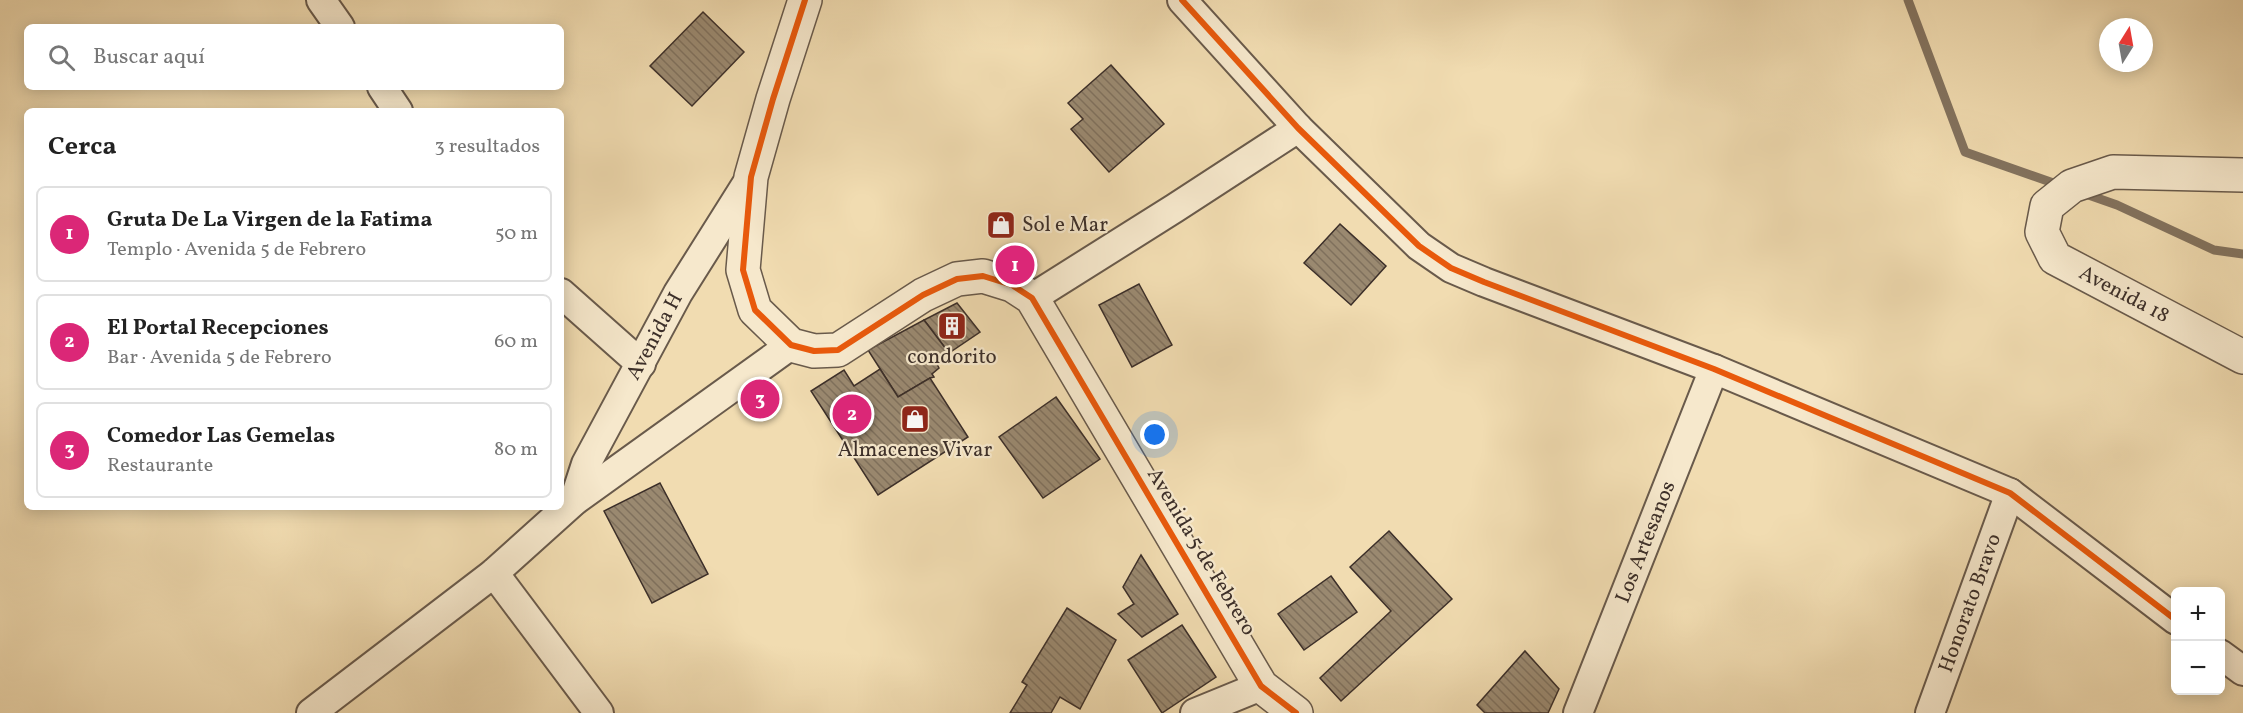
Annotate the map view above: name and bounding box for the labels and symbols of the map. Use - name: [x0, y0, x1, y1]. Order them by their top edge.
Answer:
- north arrow: [2099, 18, 2153, 72]
- shop icon: Sol e Mar: [985, 209, 1017, 241]
- place label: Sol e Mar: [1022, 211, 1108, 240]
- pin: 1: [996, 242, 1034, 288]
- street label: Avenida 18: [2074, 259, 2174, 330]
- street label: Avenida H: [619, 287, 690, 385]
- building icon: condorito: [936, 310, 968, 342]
- place label: condorito: [907, 343, 997, 372]
- pin: 3: [740, 376, 780, 422]
- pin: 2: [832, 392, 872, 436]
- shop icon: Almacenes Vivar: [899, 403, 931, 435]
- your location: [1140, 420, 1169, 449]
- place label: Almacenes Vivar: [838, 436, 992, 465]
- street label: Avenida 5 de Febrero: [1139, 463, 1263, 641]
- street label: Los Artesanos: [1608, 477, 1683, 607]
- street label: Honorato Bravo: [1931, 529, 2009, 677]

